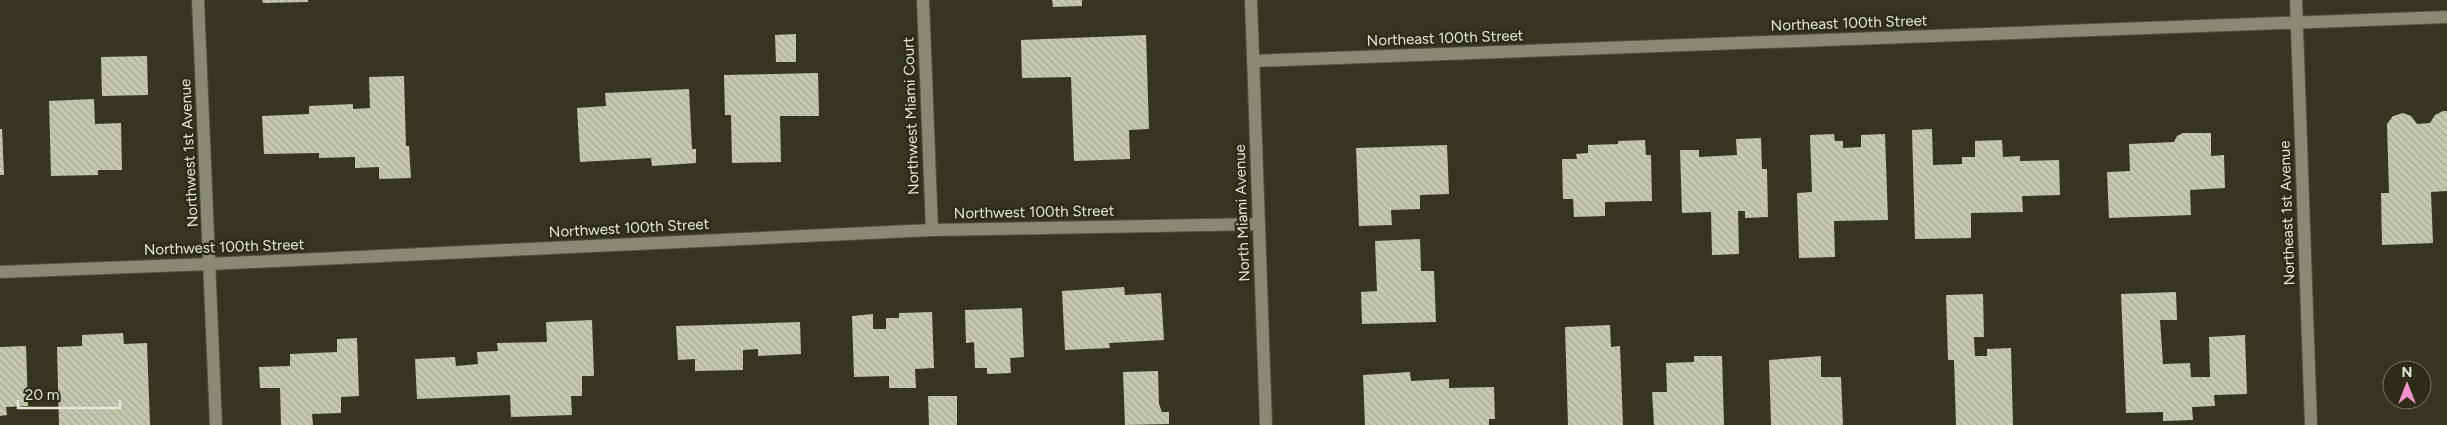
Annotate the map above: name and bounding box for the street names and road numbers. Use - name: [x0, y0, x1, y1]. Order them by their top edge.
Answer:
- street label: Northeast 100th Street: [1770, 11, 1928, 35]
- street label: Northeast 100th Street: [1366, 26, 1524, 50]
- street label: Northwest Miami Court: [899, 36, 923, 195]
- street label: Northwest 1st Avenue: [176, 78, 202, 228]
- street label: Northeast 1st Avenue: [2275, 140, 2299, 286]
- street label: North Miami Avenue: [1231, 144, 1253, 282]
- street label: Northwest 100th Street: [954, 202, 1115, 222]
- street label: Northwest 100th Street: [548, 215, 710, 241]
- street label: Northwest 100th Street: [143, 235, 305, 259]

